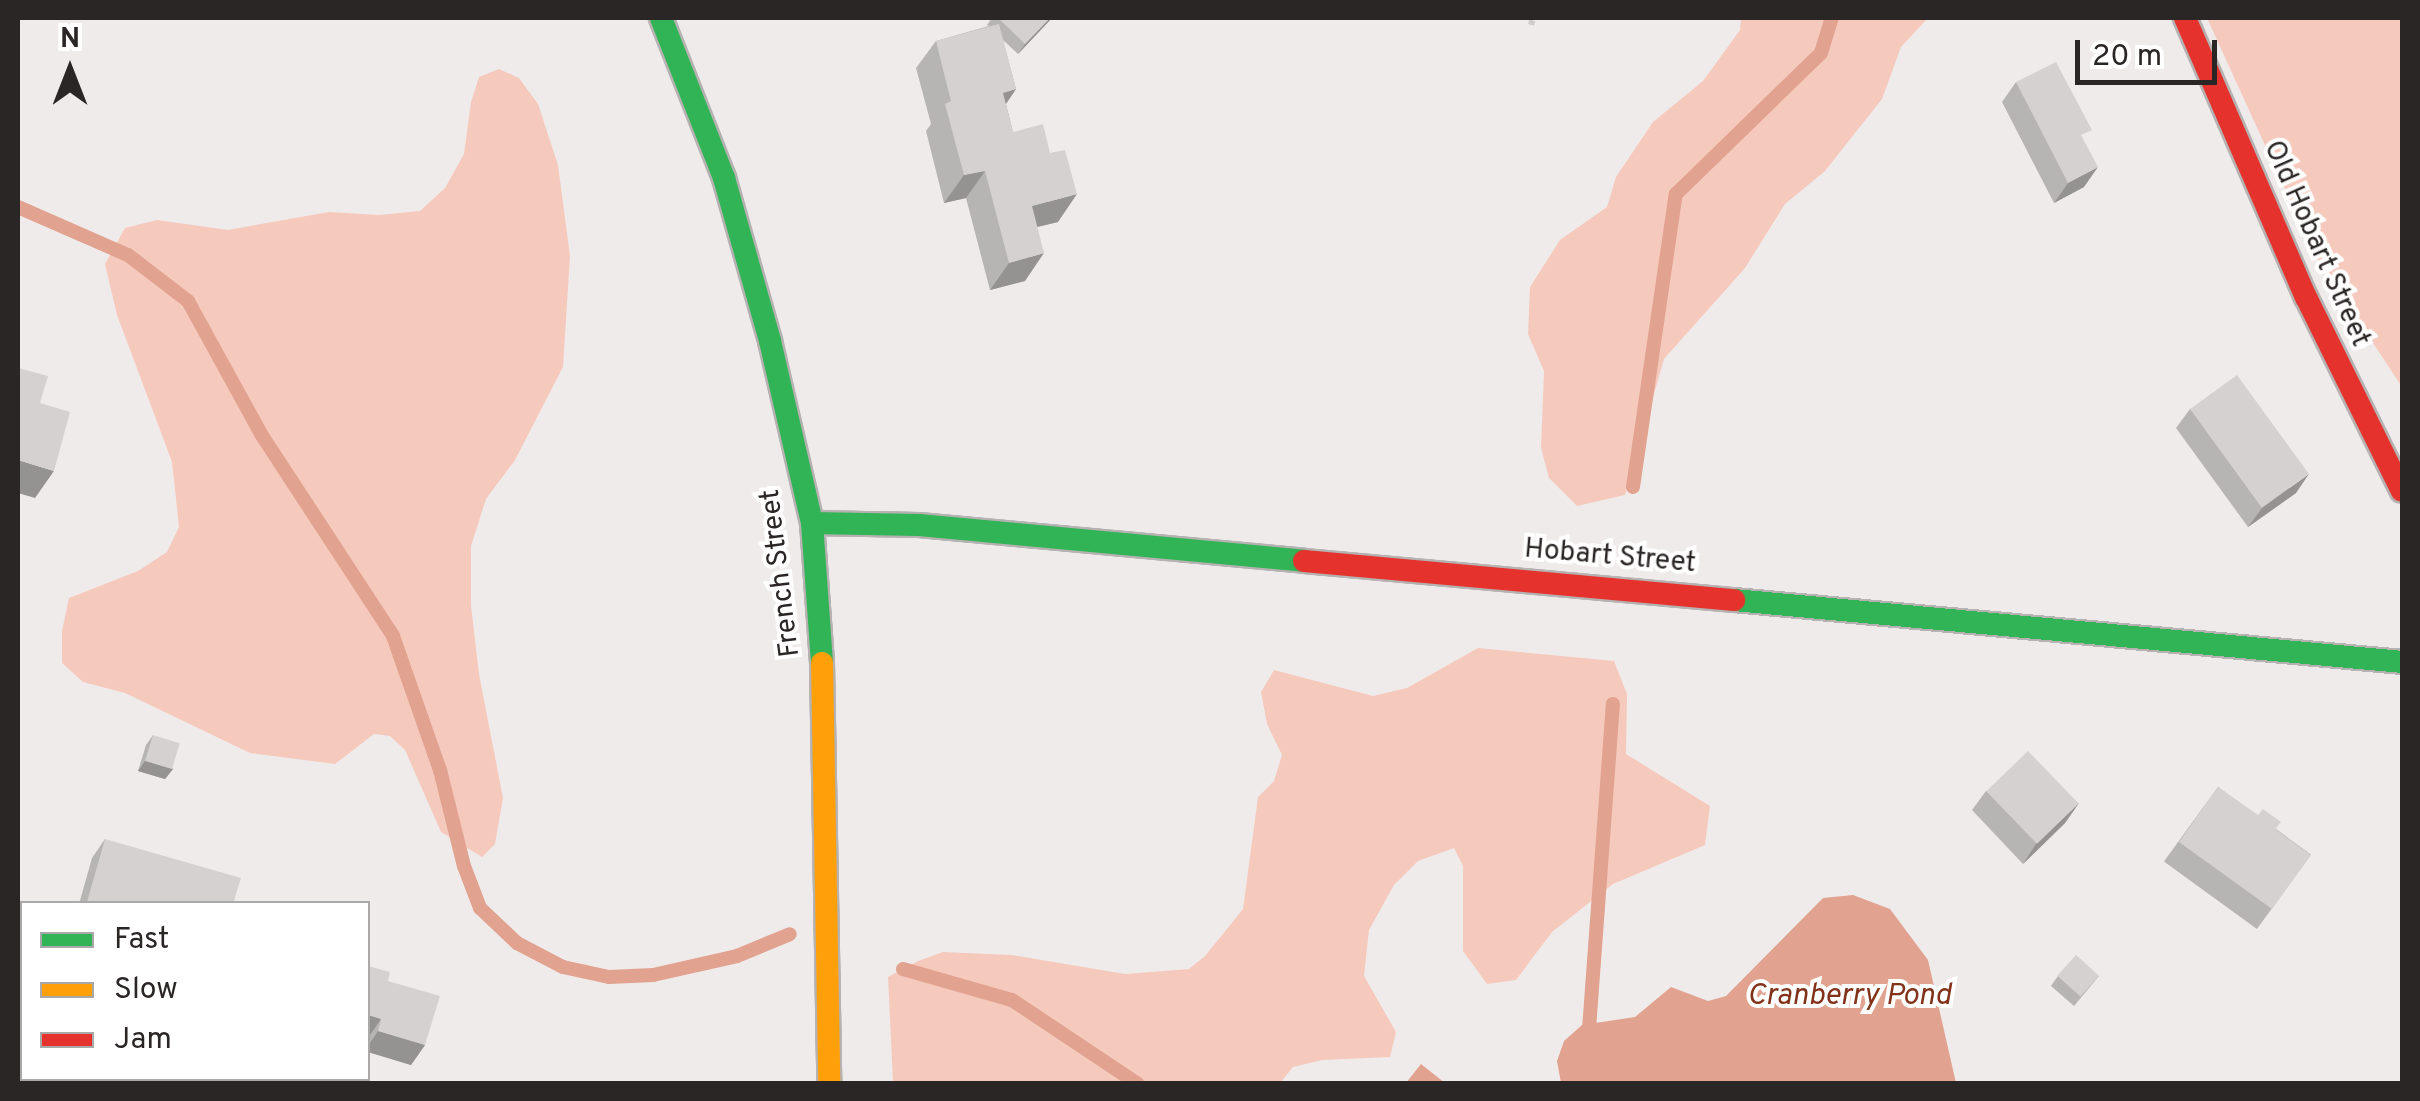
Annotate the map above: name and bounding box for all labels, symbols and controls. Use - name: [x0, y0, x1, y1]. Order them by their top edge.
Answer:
- north arrow: [20, 20, 120, 120]
- scale bar: [2080, 20, 2222, 82]
- text: N: [60, 22, 80, 58]
- text: 20 m: [2092, 39, 2162, 76]
- street label: Old Hobart Street: [2255, 136, 2377, 352]
- street label: French Street: [754, 487, 808, 659]
- street label: Hobart Street: [1523, 533, 1697, 581]
- legend: [20, 901, 370, 1081]
- text: Fast: [114, 922, 169, 959]
- text: Slow: [114, 972, 178, 1009]
- water label: Cranberry Pond: [1747, 979, 1951, 1015]
- text: Jam: [114, 1022, 172, 1059]

